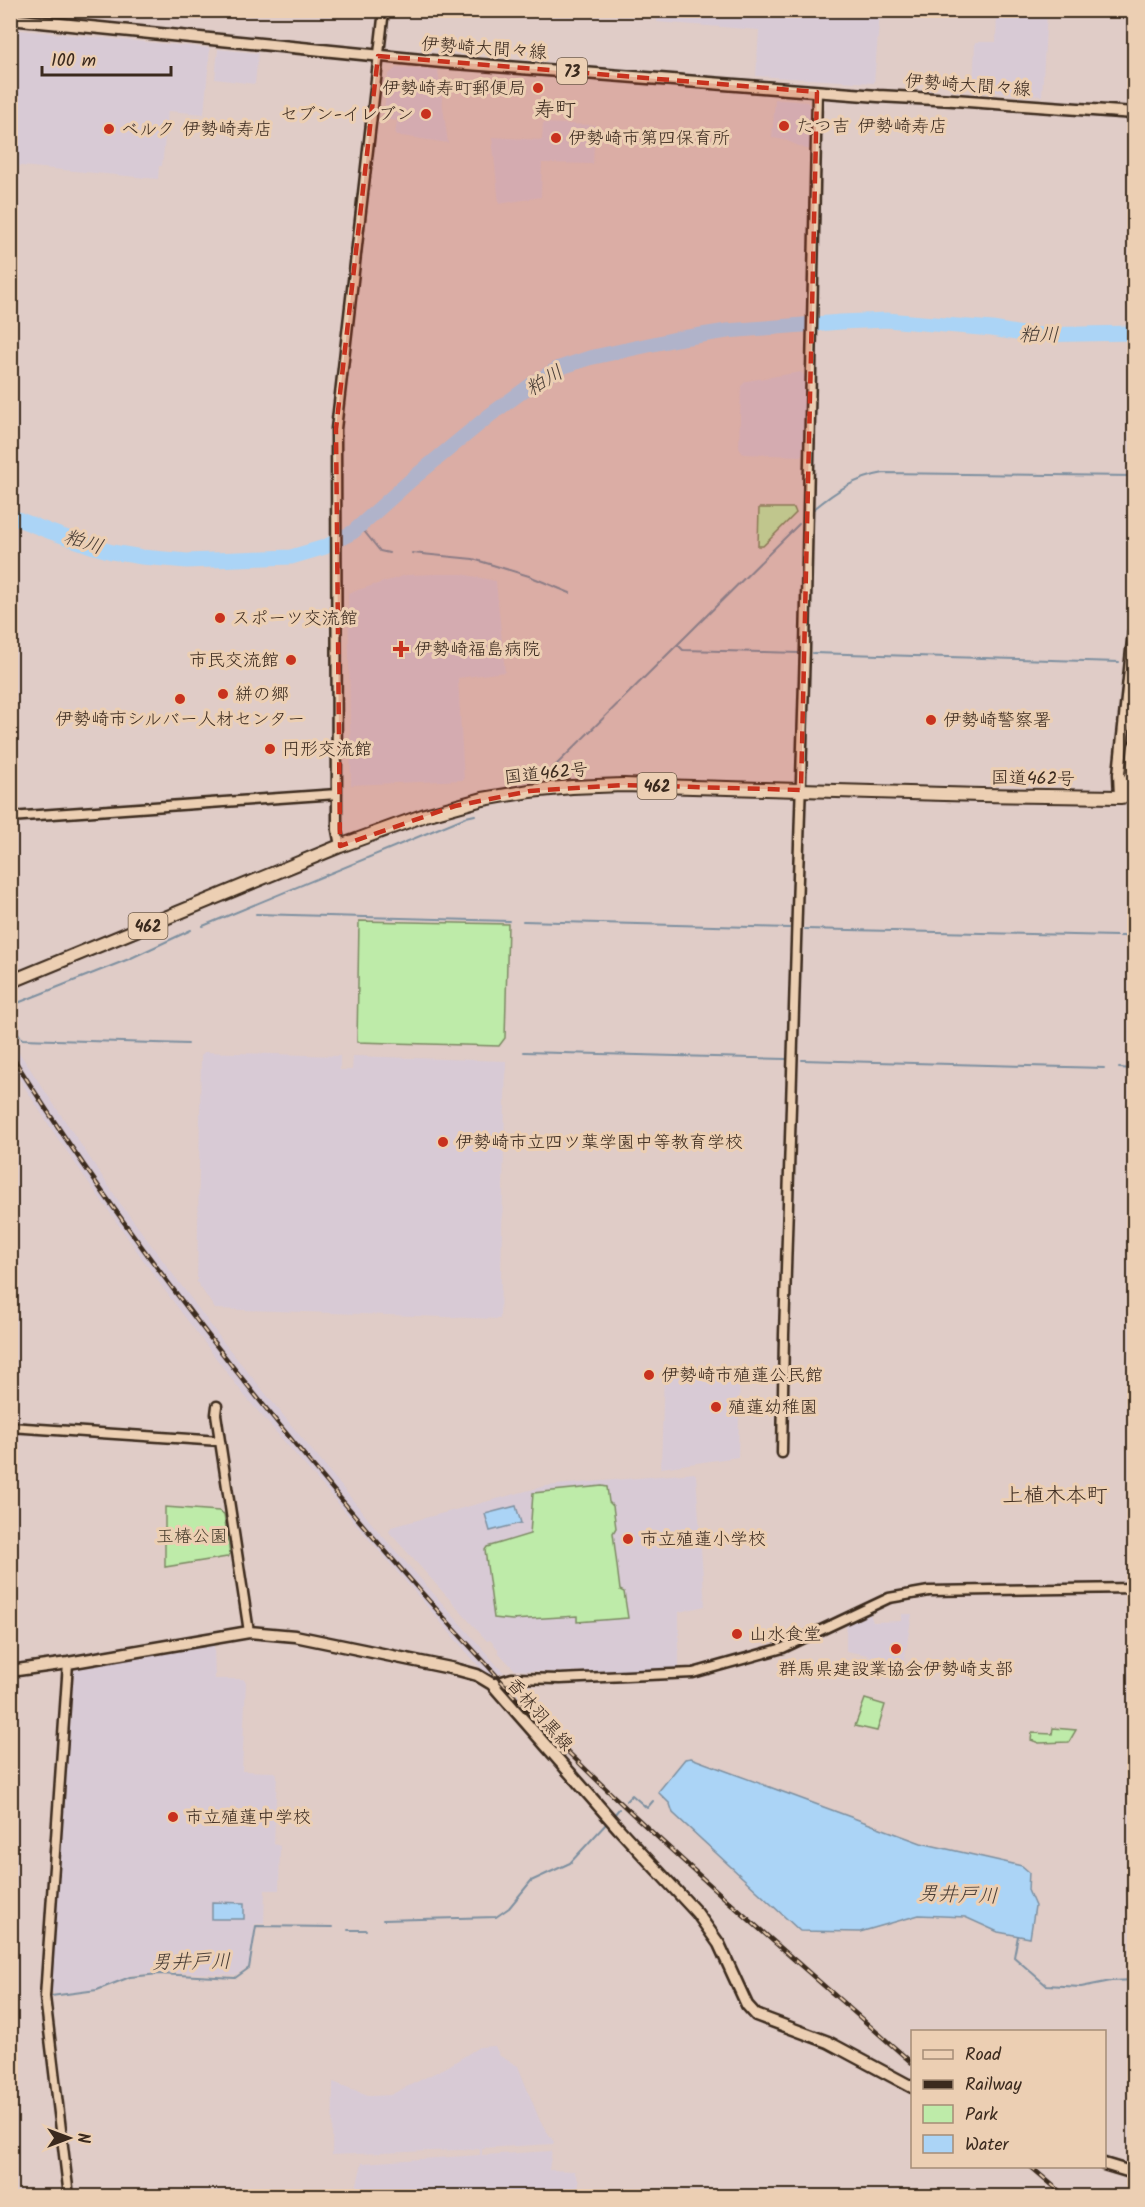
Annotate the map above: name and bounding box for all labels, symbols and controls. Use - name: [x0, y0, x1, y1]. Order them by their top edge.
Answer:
- street label: 伊勢崎大間々線: [420, 31, 548, 68]
- scale bar: [42, 39, 171, 77]
- text: 100 m: [51, 47, 96, 76]
- road number: 73: [557, 58, 587, 84]
- street label: 伊勢崎大間々線: [904, 68, 1032, 105]
- place label: 伊勢崎寿町郵便局: [382, 75, 526, 104]
- marker: 伊勢崎寿町郵便局: [531, 81, 545, 95]
- district label: 寿町: [534, 94, 576, 127]
- place label: セブン-イレブン: [280, 101, 414, 130]
- marker: セブン-イレブン: [419, 107, 433, 121]
- place label: たつ吉 伊勢崎寿店: [796, 113, 947, 142]
- place label: ベルク 伊勢崎寿店: [121, 116, 272, 145]
- marker: たつ吉 伊勢崎寿店: [777, 119, 791, 133]
- marker: ベルク 伊勢崎寿店: [102, 122, 116, 136]
- place label: 伊勢崎市第四保育所: [568, 125, 730, 154]
- marker: 伊勢崎市第四保育所: [549, 131, 563, 145]
- water label: 粕川: [1019, 320, 1059, 352]
- water label: 粕川: [520, 358, 570, 406]
- water label: 粕川: [59, 522, 107, 564]
- place label: スポーツ交流館: [232, 605, 358, 634]
- marker: スポーツ交流館: [213, 611, 227, 625]
- place label: 伊勢崎福島病院: [414, 636, 540, 665]
- marker: 伊勢崎福島病院: [392, 640, 410, 658]
- place label: 市民交流館: [189, 647, 279, 676]
- marker: 市民交流館: [284, 653, 298, 667]
- place label: 絣の郷: [235, 681, 289, 710]
- marker: 絣の郷: [216, 687, 230, 701]
- marker: 伊勢崎市シルバー人材センター: [173, 692, 187, 706]
- place label: 伊勢崎市シルバー人材センター: [55, 706, 305, 735]
- place label: 伊勢崎警察署: [943, 707, 1051, 736]
- marker: 伊勢崎警察署: [924, 713, 938, 727]
- place label: 円形交流館: [282, 736, 372, 765]
- marker: 円形交流館: [263, 742, 277, 756]
- street label: 国道462号: [503, 756, 590, 793]
- street label: 国道462号: [991, 764, 1075, 795]
- road number: 462: [638, 773, 676, 799]
- road number: 462: [128, 913, 168, 939]
- place label: 伊勢崎市立四ツ葉学園中等教育学校: [455, 1129, 743, 1158]
- marker: 伊勢崎市立四ツ葉学園中等教育学校: [436, 1135, 450, 1149]
- place label: 伊勢崎市殖蓮公民館: [661, 1362, 823, 1391]
- marker: 伊勢崎市殖蓮公民館: [642, 1368, 656, 1382]
- place label: 殖蓮幼稚園: [728, 1394, 818, 1423]
- marker: 殖蓮幼稚園: [709, 1400, 723, 1414]
- district label: 上植木本町: [1003, 1480, 1108, 1513]
- park label: 玉椿公園: [156, 1523, 228, 1552]
- place label: 市立殖蓮小学校: [640, 1526, 766, 1555]
- marker: 市立殖蓮小学校: [621, 1532, 635, 1546]
- place label: 山水食堂: [749, 1621, 821, 1650]
- marker: 山水食堂: [730, 1627, 744, 1641]
- marker: 群馬県建設業協会伊勢崎支部: [889, 1642, 903, 1656]
- place label: 群馬県建設業協会伊勢崎支部: [779, 1656, 1013, 1685]
- street label: 香林羽黒線: [498, 1672, 579, 1758]
- place label: 市立殖蓮中学校: [185, 1804, 311, 1833]
- marker: 市立殖蓮中学校: [166, 1810, 180, 1824]
- water label: 男井戸川: [917, 1879, 998, 1913]
- water label: 男井戸川: [151, 1946, 231, 1980]
- legend: [911, 2030, 1106, 2168]
- text: Road: [965, 2041, 1002, 2070]
- text: Railway: [965, 2071, 1022, 2100]
- text: Park: [965, 2101, 998, 2130]
- north arrow: [39, 2108, 99, 2168]
- text: Water: [965, 2131, 1010, 2160]
- text: N: [70, 2133, 95, 2143]

